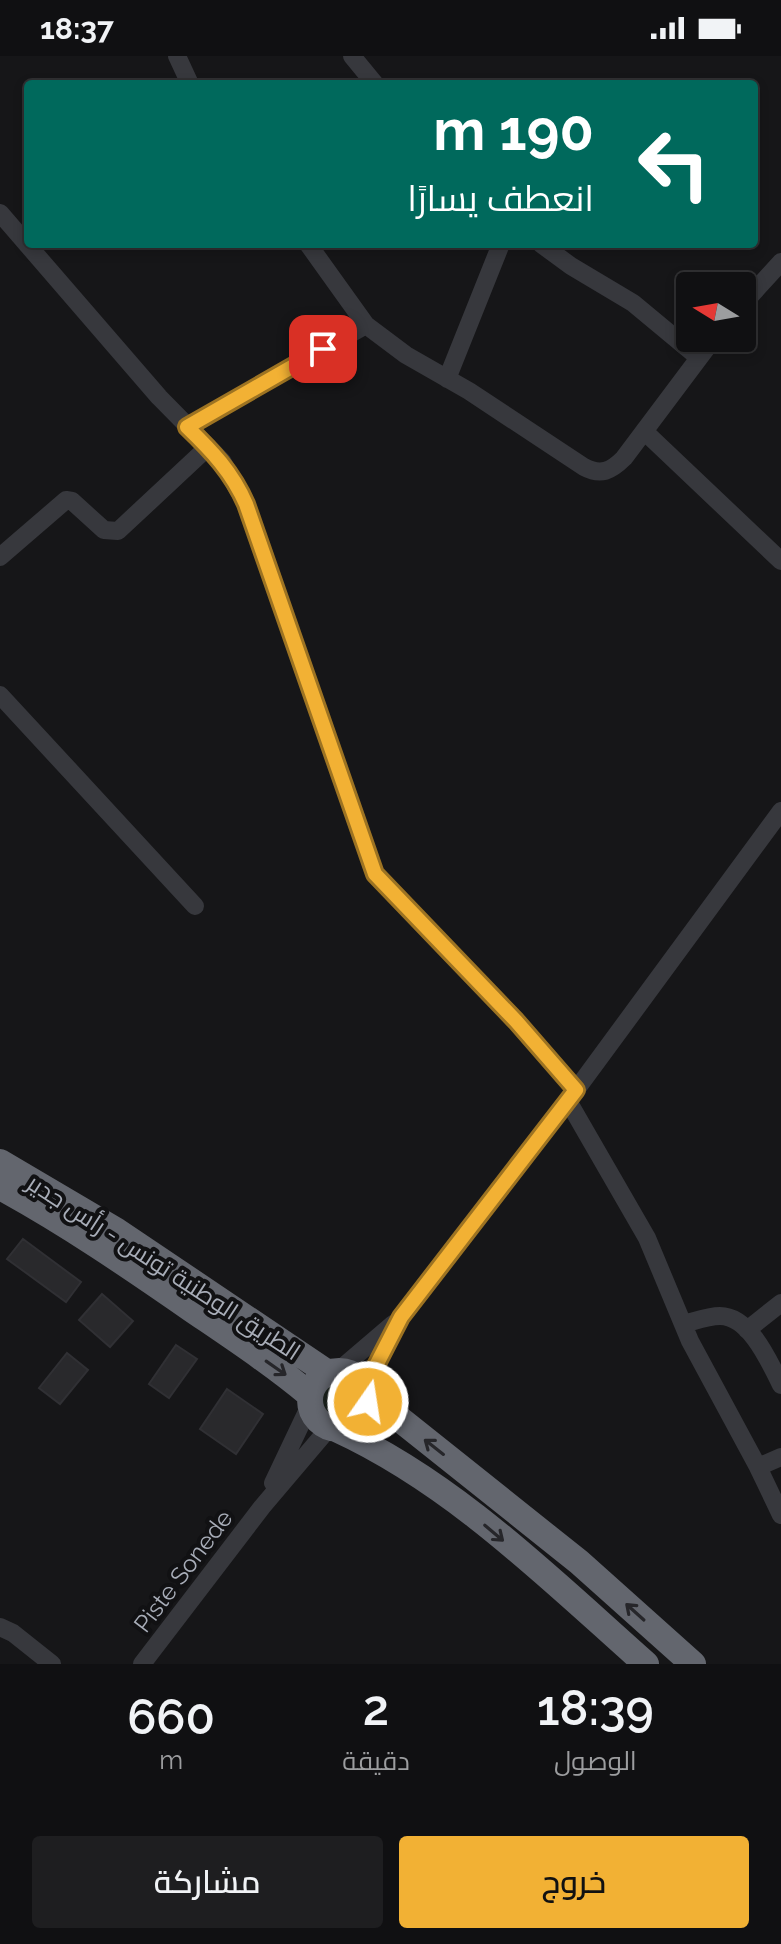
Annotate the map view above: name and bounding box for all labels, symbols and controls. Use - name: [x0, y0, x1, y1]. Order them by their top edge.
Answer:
- text: 18:37: [40, 11, 114, 46]
- text: 190 m: [433, 97, 594, 163]
- icon: left: [622, 112, 726, 216]
- text: انعطف يسارًا: [407, 177, 594, 219]
- north arrow: [676, 272, 756, 352]
- map controls: [676, 272, 756, 352]
- pin: [289, 315, 357, 383]
- icon: arrive: [301, 327, 345, 371]
- street label: الطريق الوطنية تونس - رأس جدير: [20, 1166, 307, 1367]
- one-way arrow: [264, 1360, 286, 1376]
- position arrow: [326, 1360, 410, 1444]
- one-way arrow: [424, 1439, 445, 1456]
- street label: Piste Sonede: [128, 1504, 238, 1638]
- one-way arrow: [484, 1524, 504, 1542]
- one-way arrow: [626, 1603, 646, 1621]
- text: 2: [363, 1680, 389, 1736]
- text: 18:39: [537, 1680, 654, 1736]
- text: 660: [127, 1689, 215, 1745]
- text: m: [159, 1745, 183, 1775]
- text: دقيقة: [342, 1746, 410, 1776]
- text: الوصول: [554, 1746, 637, 1776]
- button: مشاركة: [32, 1836, 383, 1928]
- button: خروج: [399, 1836, 749, 1928]

